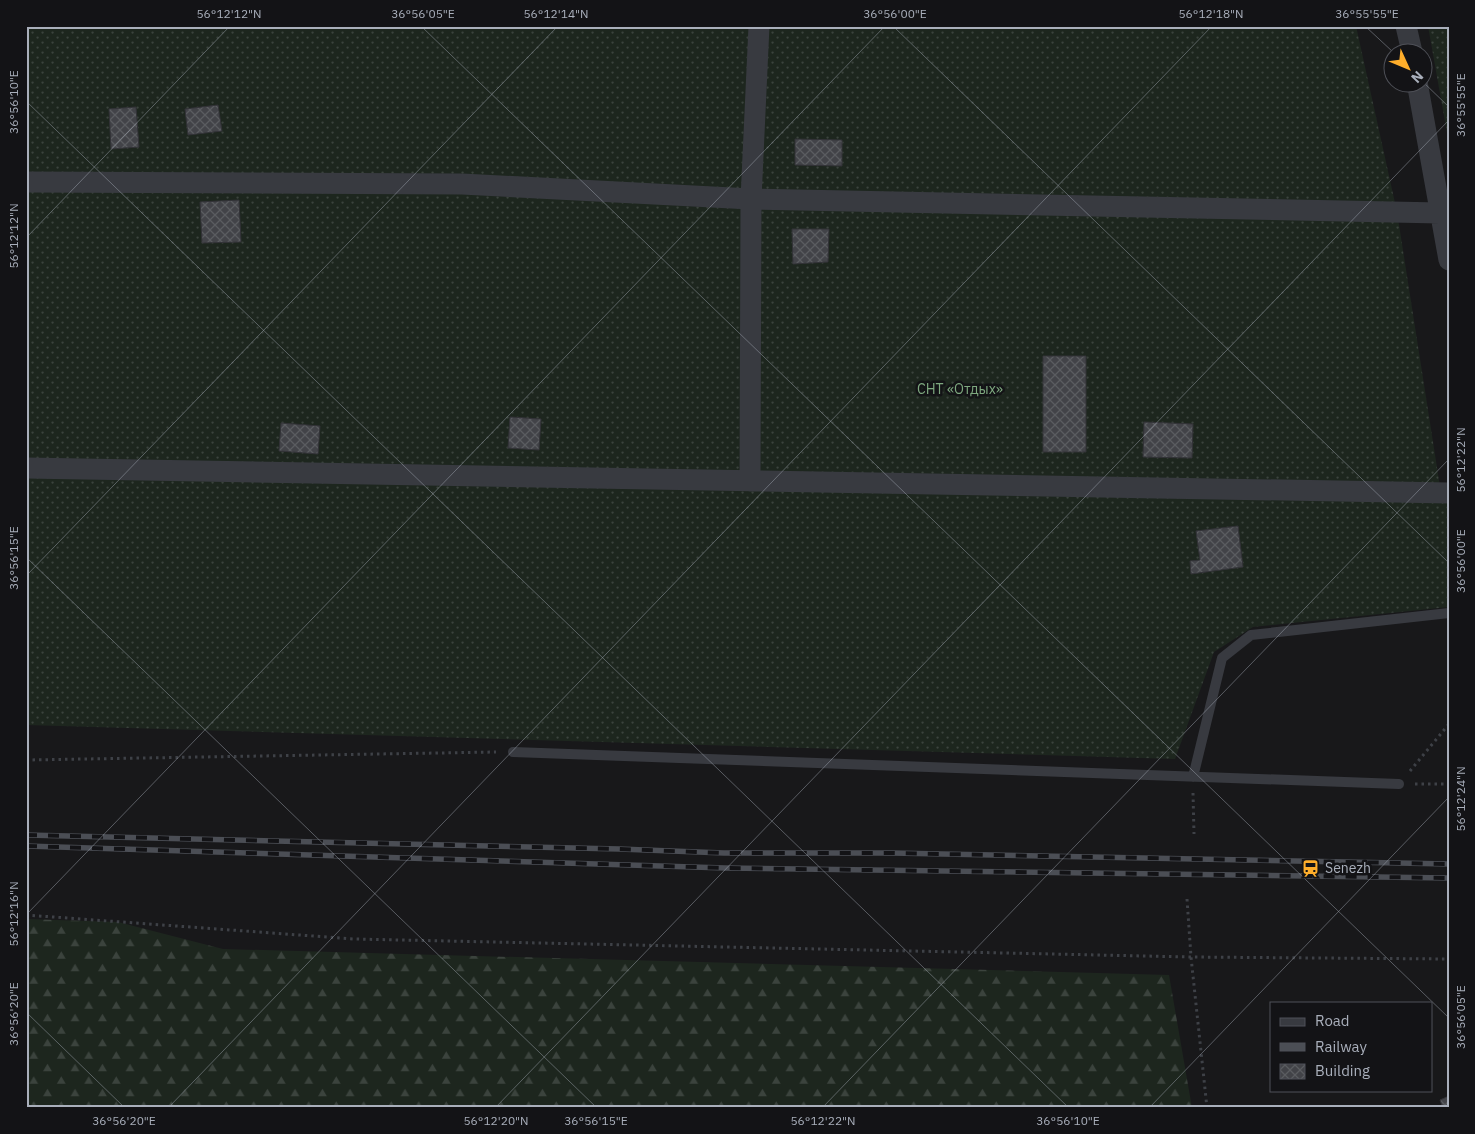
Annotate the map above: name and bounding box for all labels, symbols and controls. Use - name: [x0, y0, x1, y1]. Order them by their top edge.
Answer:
- text: 56°12'12"N: [196, 6, 262, 21]
- text: 36°56'05"E: [391, 6, 455, 21]
- text: 56°12'14"N: [523, 6, 589, 21]
- text: 36°56'00"E: [863, 6, 927, 21]
- text: 56°12'18"N: [1178, 6, 1244, 21]
- text: 36°55'55"E: [1335, 6, 1399, 21]
- north arrow: [1382, 42, 1432, 92]
- text: N: [1407, 67, 1427, 87]
- text: 36°56'10"E: [6, 70, 21, 134]
- text: 36°55'55"E: [1453, 73, 1468, 137]
- text: 56°12'12"N: [6, 203, 21, 269]
- park label: СНТ «Отдых»: [917, 380, 1003, 398]
- text: 56°12'22"N: [1453, 427, 1468, 493]
- text: 36°56'15"E: [6, 526, 21, 590]
- text: 36°56'00"E: [1453, 529, 1468, 593]
- text: 56°12'24"N: [1453, 766, 1468, 832]
- station icon: Senezh: [1301, 858, 1321, 878]
- place label: Senezh: [1325, 859, 1371, 877]
- text: 56°12'16"N: [6, 881, 21, 947]
- text: 36°56'20"E: [6, 982, 21, 1046]
- text: 36°56'05"E: [1453, 985, 1468, 1049]
- legend: [1270, 1002, 1432, 1092]
- text: Road: [1315, 1011, 1350, 1030]
- text: Railway: [1315, 1037, 1368, 1056]
- text: Building: [1315, 1061, 1370, 1080]
- text: 36°56'20"E: [92, 1113, 156, 1128]
- text: 56°12'20"N: [463, 1113, 529, 1128]
- text: 36°56'15"E: [564, 1113, 628, 1128]
- text: 56°12'22"N: [790, 1113, 856, 1128]
- text: 36°56'10"E: [1036, 1113, 1100, 1128]

